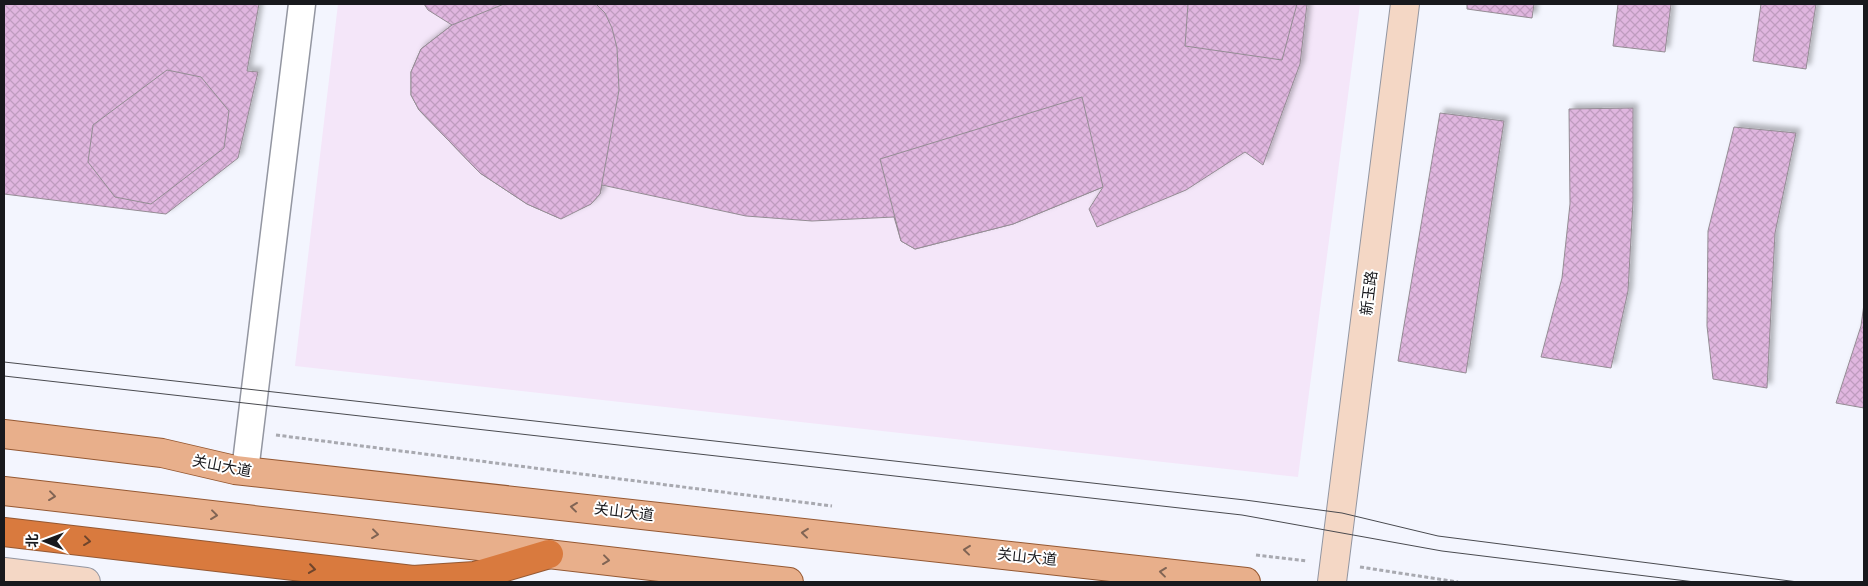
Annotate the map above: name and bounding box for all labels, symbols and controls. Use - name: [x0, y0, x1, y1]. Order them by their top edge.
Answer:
- street label: 新玉路: [1357, 270, 1381, 316]
- street label: 关山大道: [191, 451, 253, 481]
- one-way arrow: [48, 490, 56, 501]
- street label: 关山大道: [593, 499, 655, 525]
- one-way arrow: [570, 502, 578, 513]
- one-way arrow: [210, 509, 218, 520]
- north arrow: [20, 516, 70, 566]
- one-way arrow: [371, 528, 379, 539]
- one-way arrow: [801, 528, 809, 539]
- text: 北: [24, 534, 41, 548]
- one-way arrow: [83, 535, 91, 546]
- one-way arrow: [963, 545, 971, 556]
- street label: 关山大道: [996, 545, 1058, 569]
- one-way arrow: [602, 555, 610, 565]
- one-way arrow: [308, 563, 317, 573]
- one-way arrow: [1159, 567, 1167, 578]

